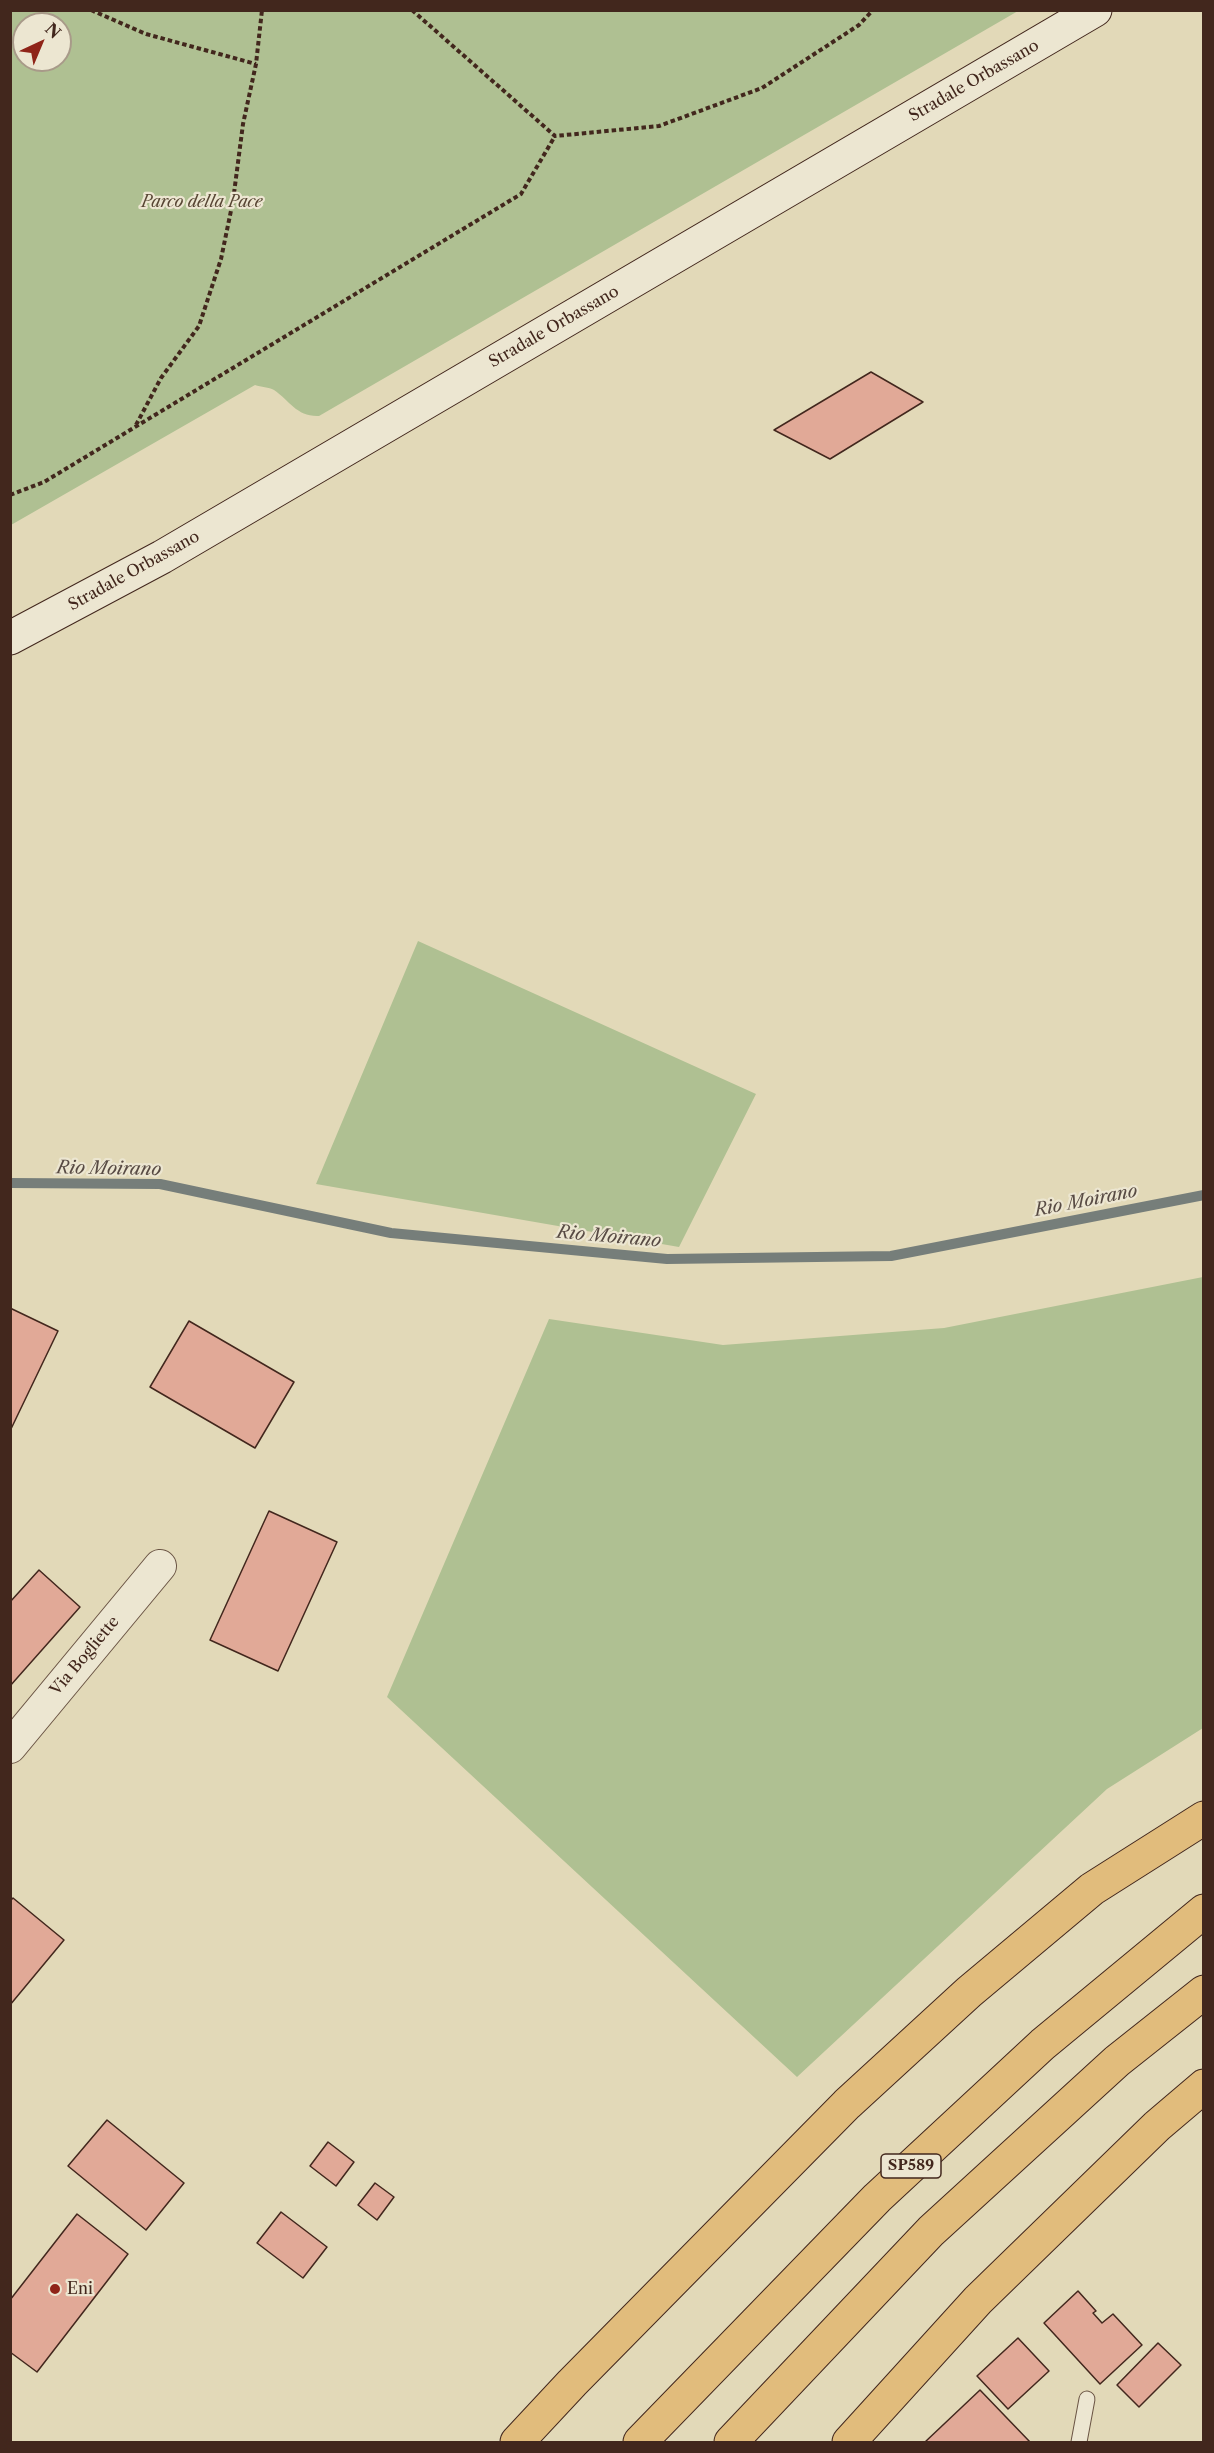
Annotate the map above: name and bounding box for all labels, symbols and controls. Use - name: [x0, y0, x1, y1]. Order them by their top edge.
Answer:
- north arrow: [12, 12, 72, 72]
- text: N: [41, 18, 65, 43]
- street label: Stradale Orbassano: [906, 36, 1042, 126]
- park label: Parco della Pace: [142, 192, 262, 212]
- street label: Stradale Orbassano: [486, 282, 622, 372]
- street label: Stradale Orbassano: [65, 527, 203, 615]
- water label: Rio Moirano: [57, 1157, 161, 1181]
- water label: Rio Moirano: [1033, 1180, 1139, 1222]
- water label: Rio Moirano: [556, 1222, 662, 1252]
- street label: Via Bogliette: [46, 1613, 124, 1699]
- road number: SP589: [881, 2154, 941, 2178]
- place label: Eni: [67, 2279, 93, 2299]
- marker: Eni: [48, 2282, 62, 2296]

